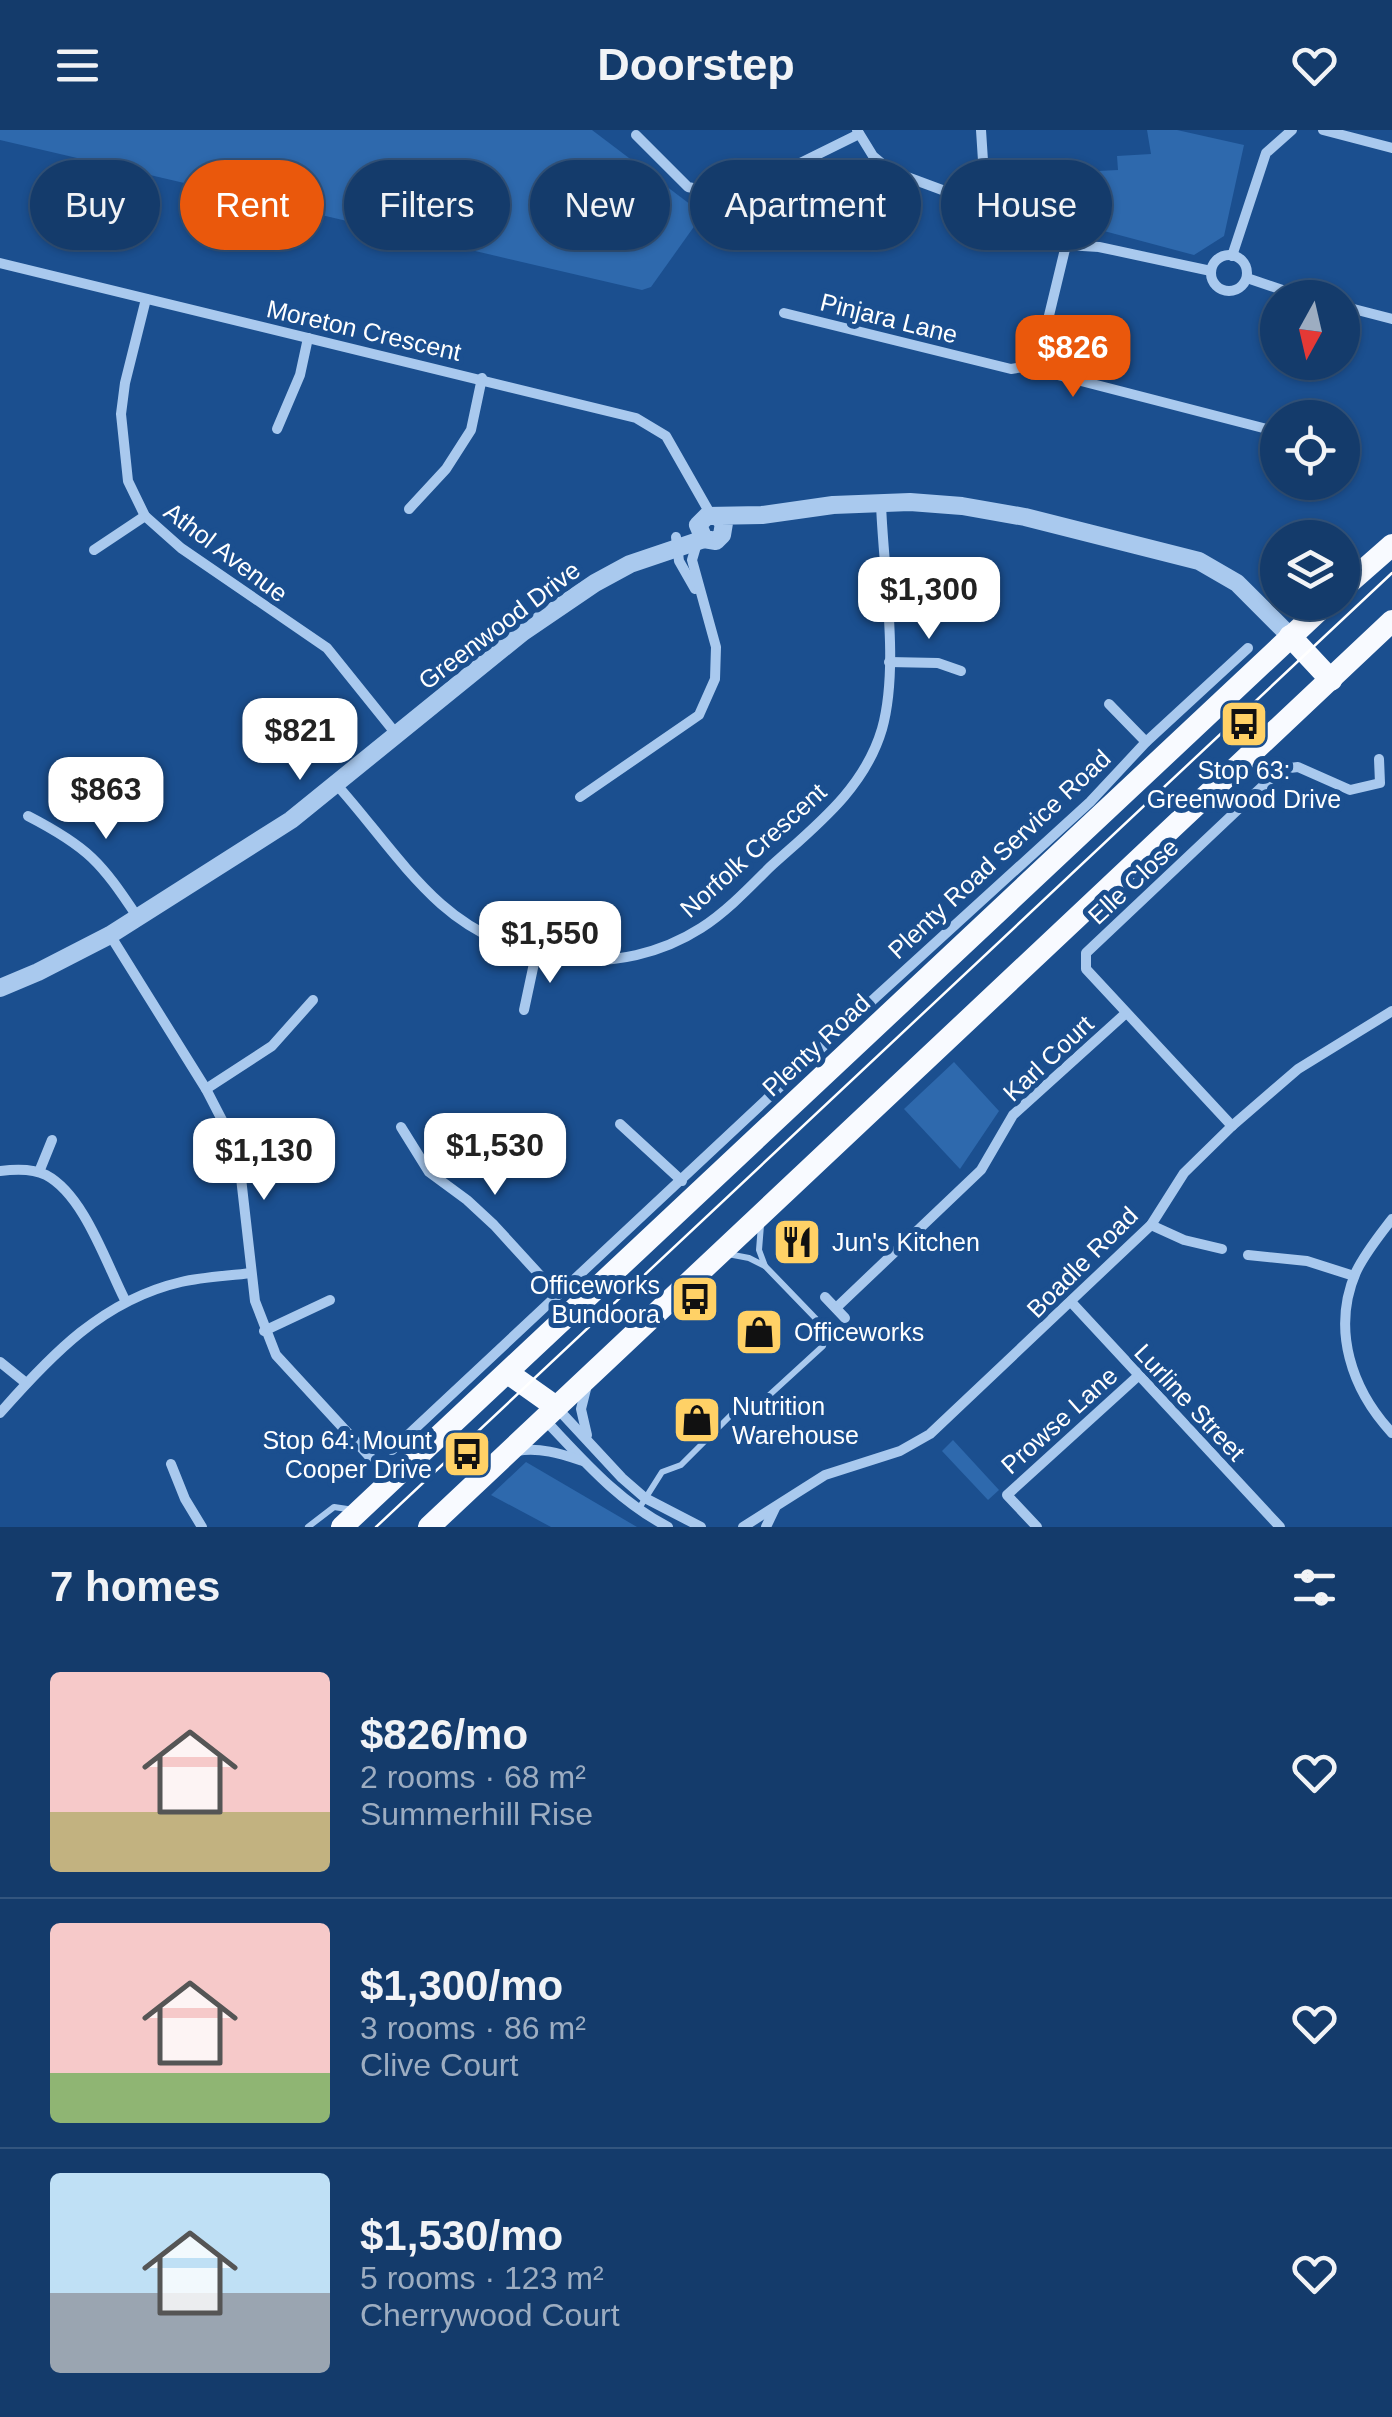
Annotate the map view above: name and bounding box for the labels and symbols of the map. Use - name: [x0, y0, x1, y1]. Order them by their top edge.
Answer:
- north arrow: [1260, 280, 1360, 380]
- street label: Pinjara Lane: [818, 287, 960, 349]
- street label: Moreton Crescent: [264, 294, 464, 366]
- pin: $826: [1014, 315, 1132, 400]
- street label: Athol Avenue: [159, 497, 293, 607]
- street label: Greenwood Drive: [413, 555, 585, 695]
- pin: $1,300: [848, 557, 1010, 642]
- pin: $821: [241, 698, 359, 783]
- bus stop icon: Stop 63: Greenwood Drive: [1218, 698, 1270, 750]
- street label: Plenty Road Service Road: [882, 744, 1116, 964]
- place label: Stop 63: Greenwood Drive: [1147, 756, 1341, 813]
- pin: $863: [47, 757, 165, 842]
- street label: Norfolk Crescent: [674, 777, 832, 923]
- street label: Elle Close: [1082, 832, 1184, 930]
- pin: $1,550: [469, 901, 631, 986]
- street label: Plenty Road: [757, 988, 875, 1102]
- street label: Karl Court: [997, 1009, 1099, 1107]
- pin: $1,530: [414, 1113, 576, 1198]
- pin: $1,130: [183, 1118, 345, 1203]
- street label: Boadle Road: [1021, 1201, 1143, 1323]
- restaurant icon: Jun's Kitchen: [771, 1216, 823, 1268]
- place label: Jun's Kitchen: [832, 1228, 980, 1256]
- place label: Officeworks Bundoora: [530, 1271, 660, 1328]
- bus stop icon: Officeworks Bundoora: [669, 1273, 721, 1325]
- shop icon: Officeworks: [733, 1306, 785, 1358]
- place label: Officeworks: [794, 1318, 924, 1346]
- street label: Lurline Street: [1129, 1338, 1251, 1466]
- street label: Prowse Lane: [995, 1361, 1123, 1479]
- place label: Nutrition Warehouse: [732, 1392, 859, 1449]
- shop icon: Nutrition Warehouse: [671, 1394, 723, 1446]
- place label: Stop 64: Mount Cooper Drive: [262, 1426, 432, 1483]
- bus stop icon: Stop 64: Mount Cooper Drive: [441, 1428, 493, 1480]

